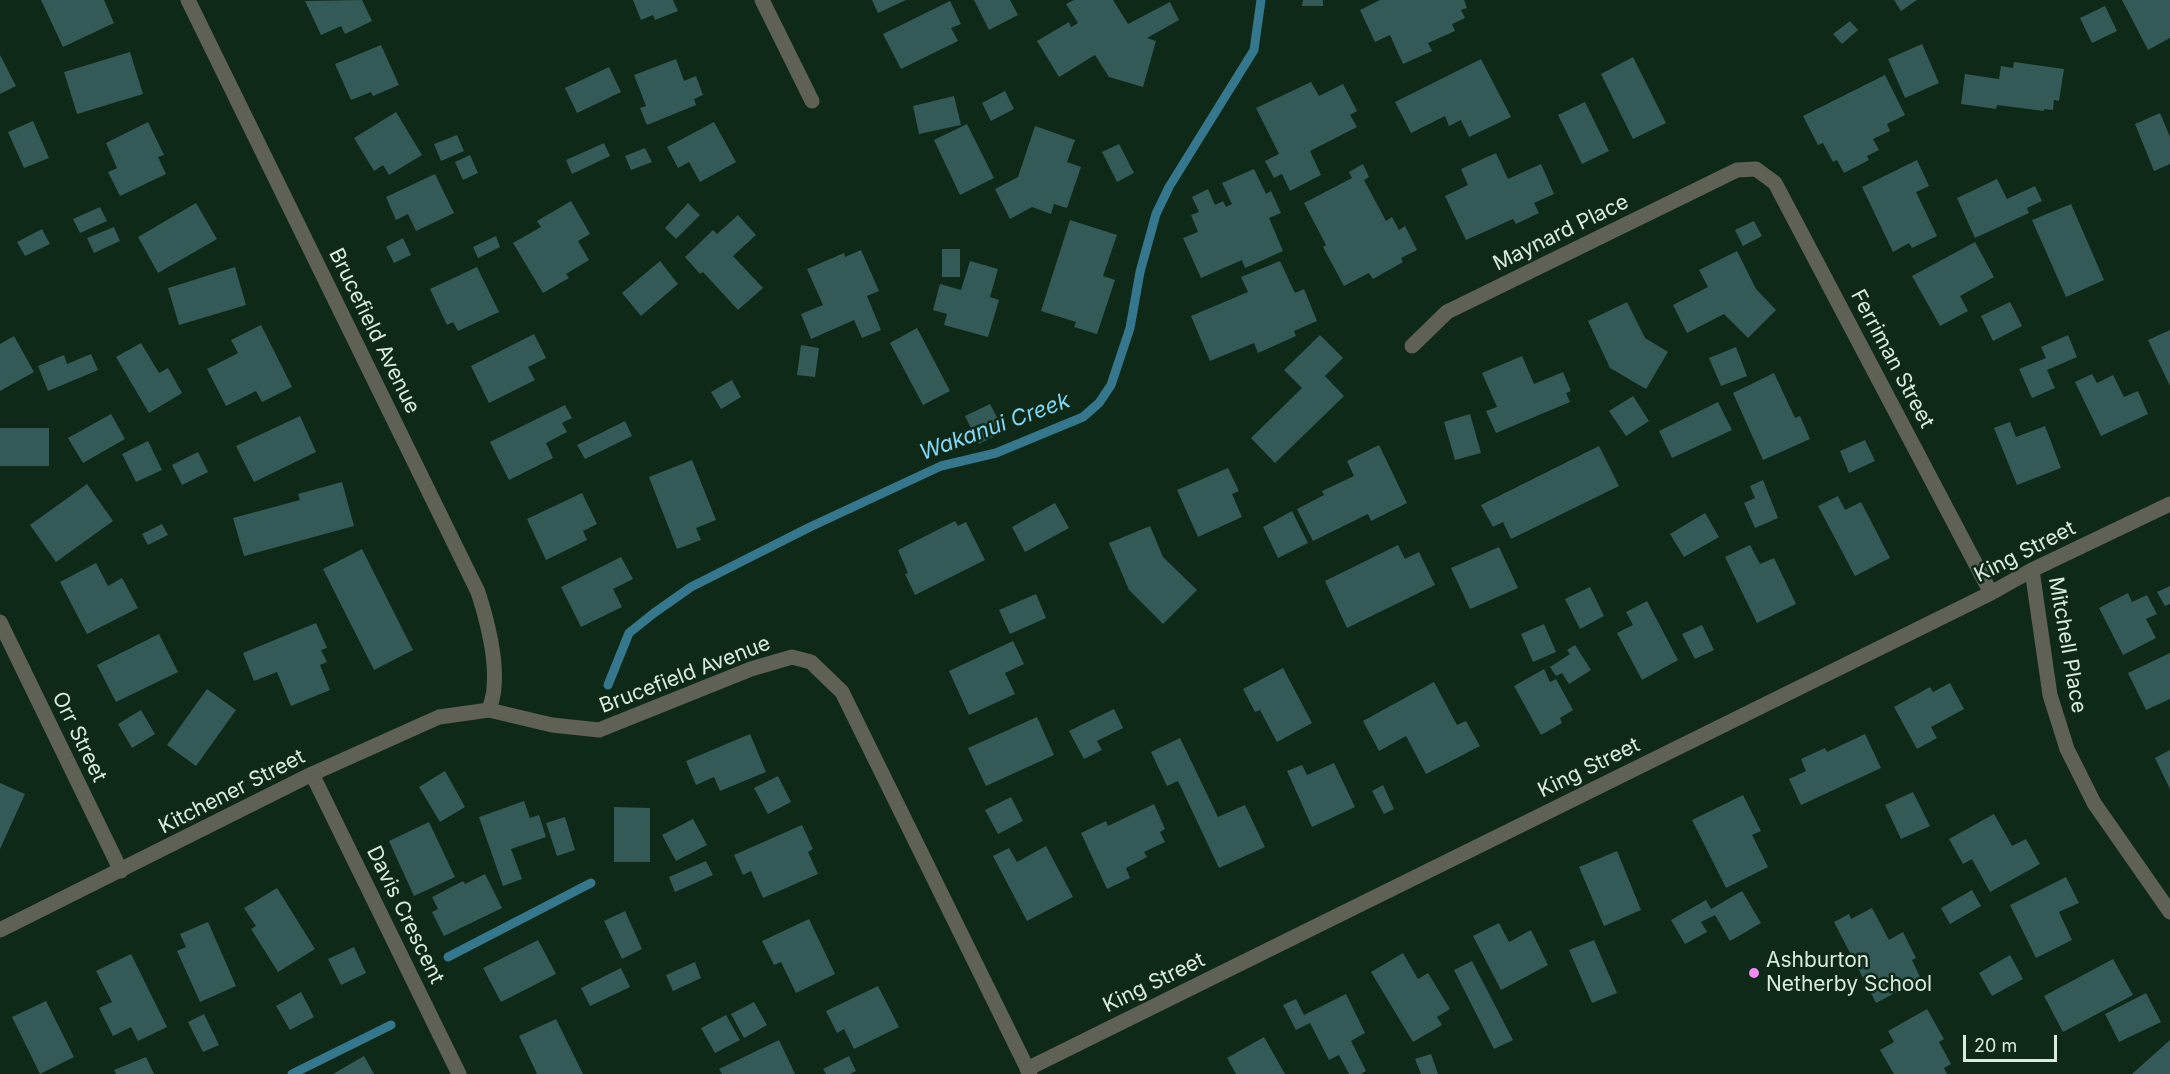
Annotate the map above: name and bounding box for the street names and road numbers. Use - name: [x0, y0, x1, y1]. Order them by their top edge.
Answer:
- street label: Maynard Place: [1489, 189, 1633, 277]
- street label: Brucefield Avenue: [323, 244, 425, 418]
- street label: Ferriman Street: [1845, 285, 1939, 433]
- street label: King Street: [1970, 516, 2080, 588]
- street label: Mitchell Place: [2043, 575, 2091, 715]
- street label: Brucefield Avenue: [596, 631, 774, 719]
- street label: Orr Street: [46, 688, 112, 786]
- street label: King Street: [1534, 733, 1644, 803]
- street label: Kitchener Street: [155, 744, 309, 840]
- street label: Davis Crescent: [361, 842, 449, 988]
- street label: King Street: [1099, 948, 1209, 1018]

